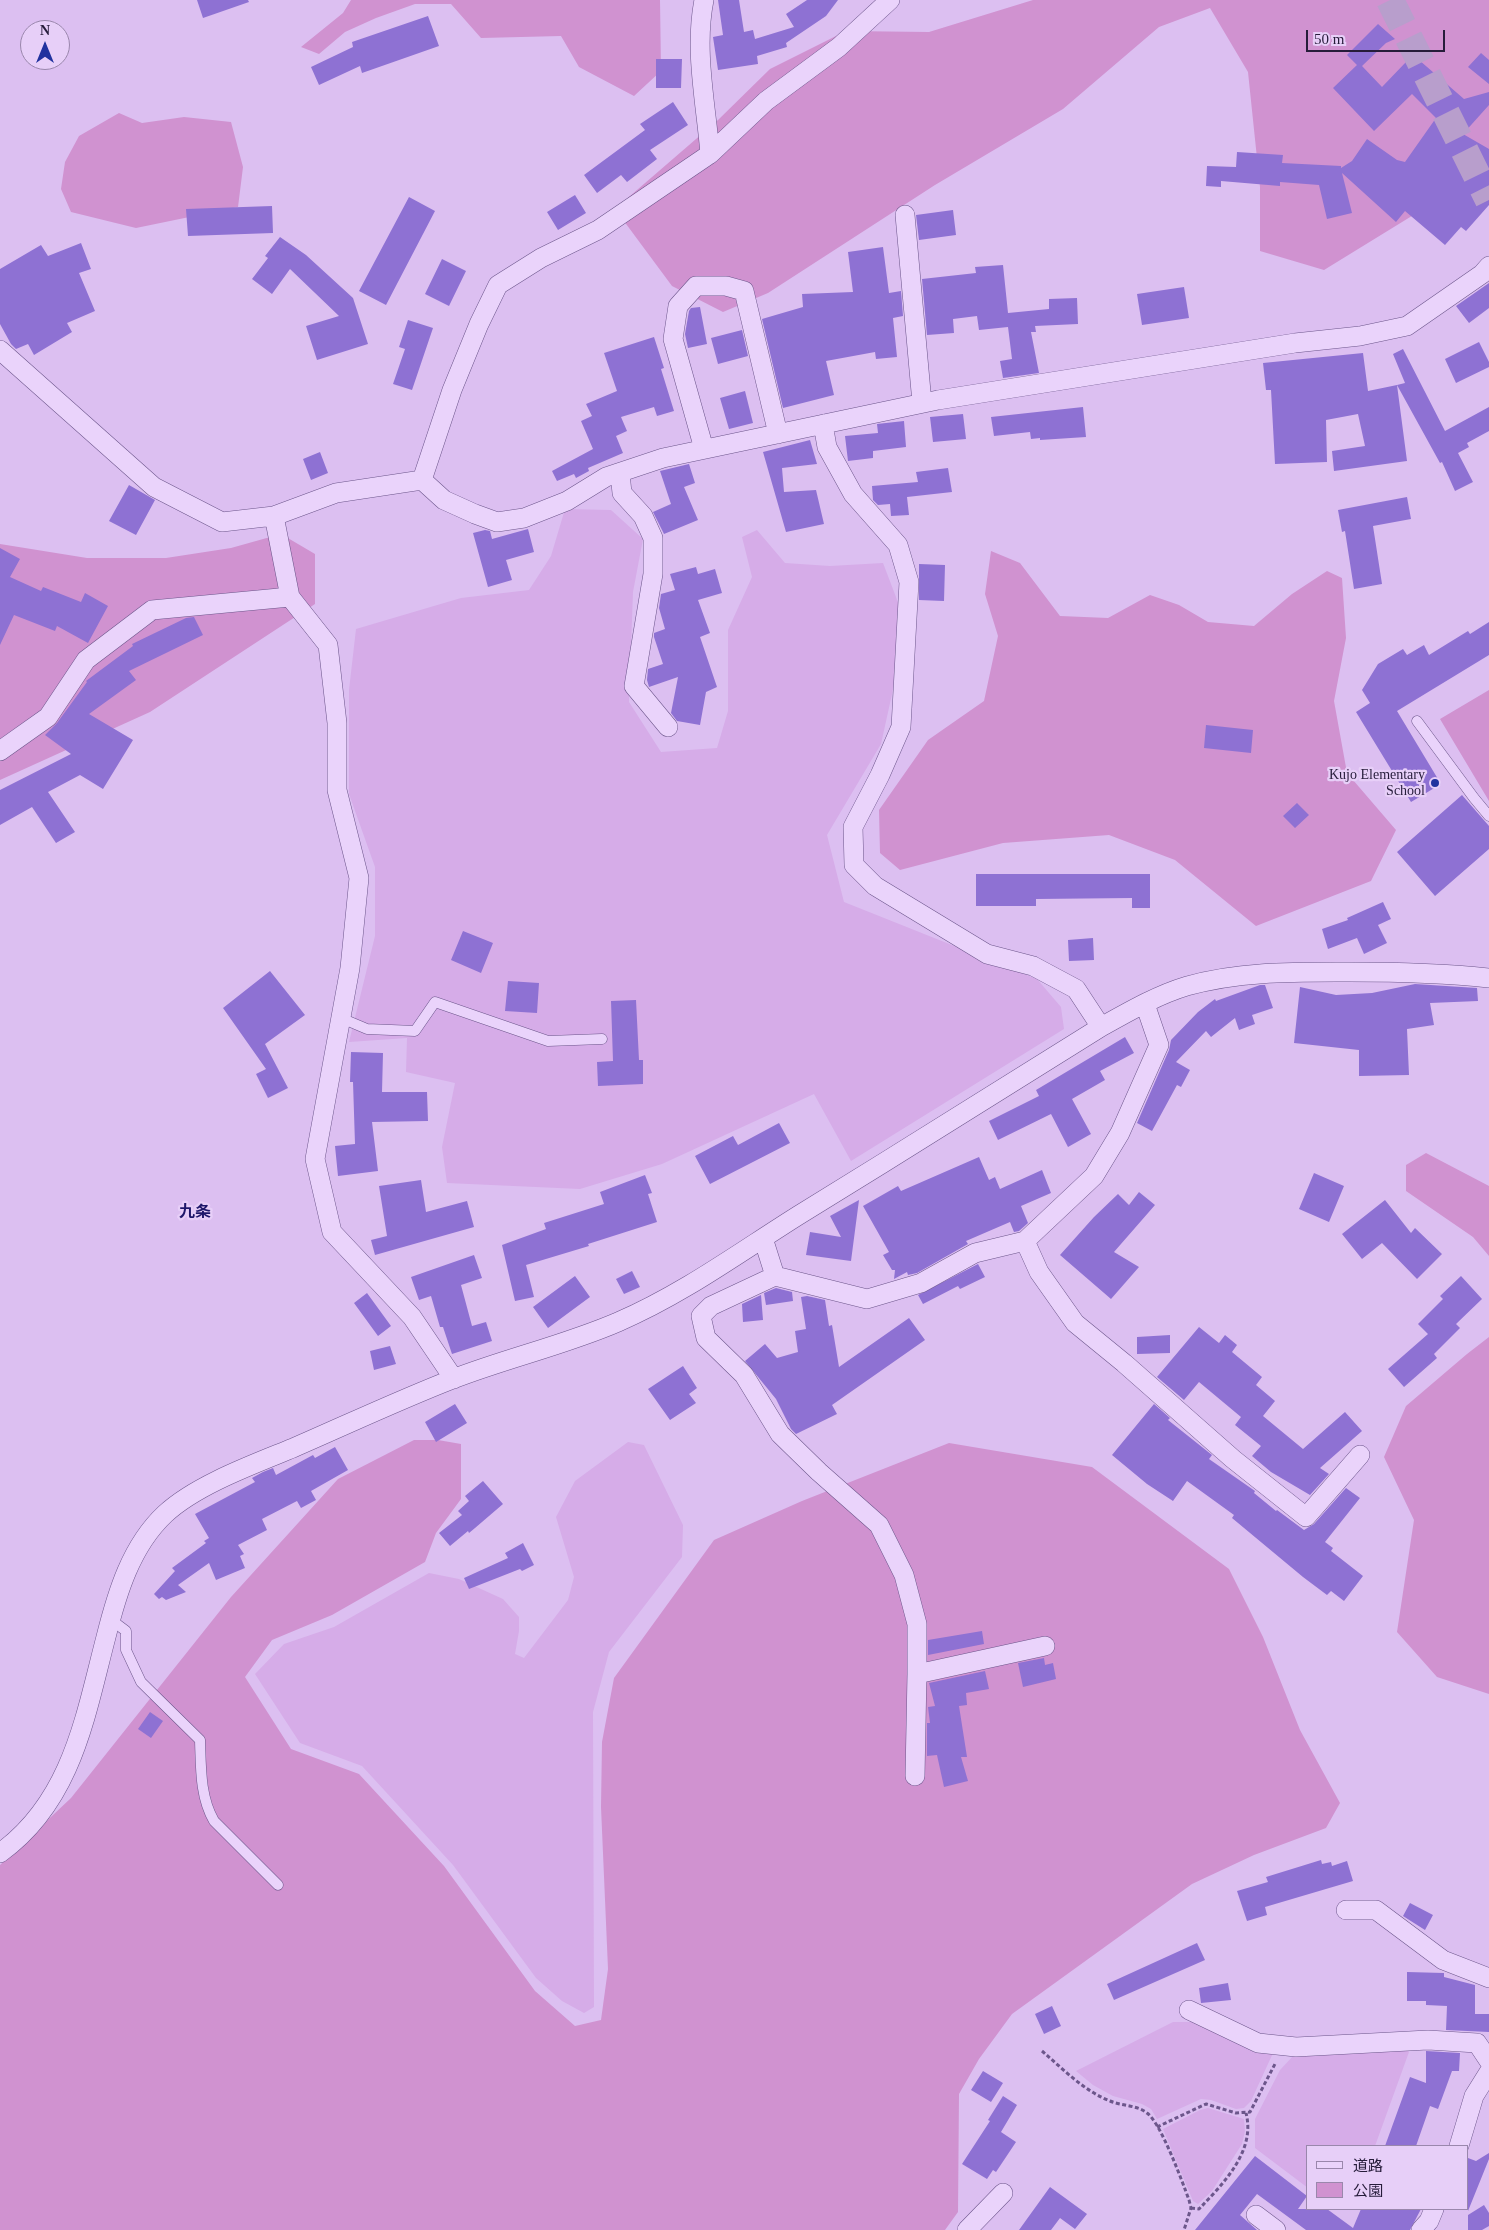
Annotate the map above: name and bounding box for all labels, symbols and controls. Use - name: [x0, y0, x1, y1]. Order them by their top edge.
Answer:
- north arrow: [20, 20, 70, 70]
- scale bar: [1309, 20, 1448, 52]
- text: N: [40, 23, 50, 38]
- text: 50 m: [1314, 31, 1344, 47]
- place label: Kujo Elementary School: [1329, 767, 1425, 800]
- marker: Kujo Elementary School: [1429, 777, 1441, 789]
- district label: 九条: [179, 1203, 211, 1223]
- legend: [1306, 2145, 1469, 2210]
- text: 道路: [1353, 2158, 1383, 2174]
- text: 公園: [1353, 2183, 1383, 2199]

